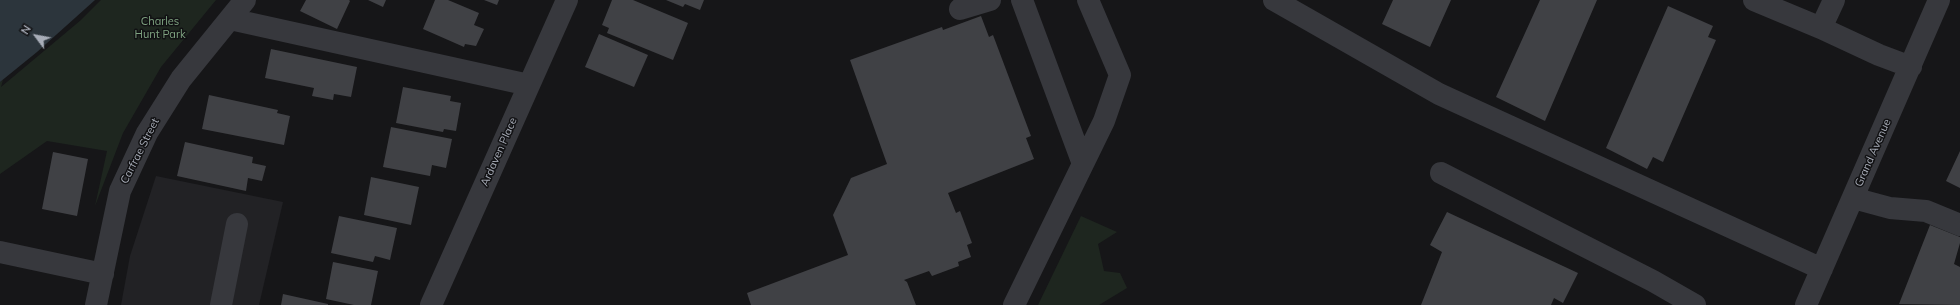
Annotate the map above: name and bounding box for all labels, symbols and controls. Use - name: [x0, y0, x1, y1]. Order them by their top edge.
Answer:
- park label: Charles Hunt Park: [134, 15, 186, 41]
- north arrow: [16, 16, 56, 56]
- text: N: [18, 22, 34, 37]
- street label: Carfrae Street: [118, 116, 162, 186]
- street label: Ardaven Place: [478, 116, 520, 188]
- street label: Grand Avenue: [1852, 117, 1894, 189]

